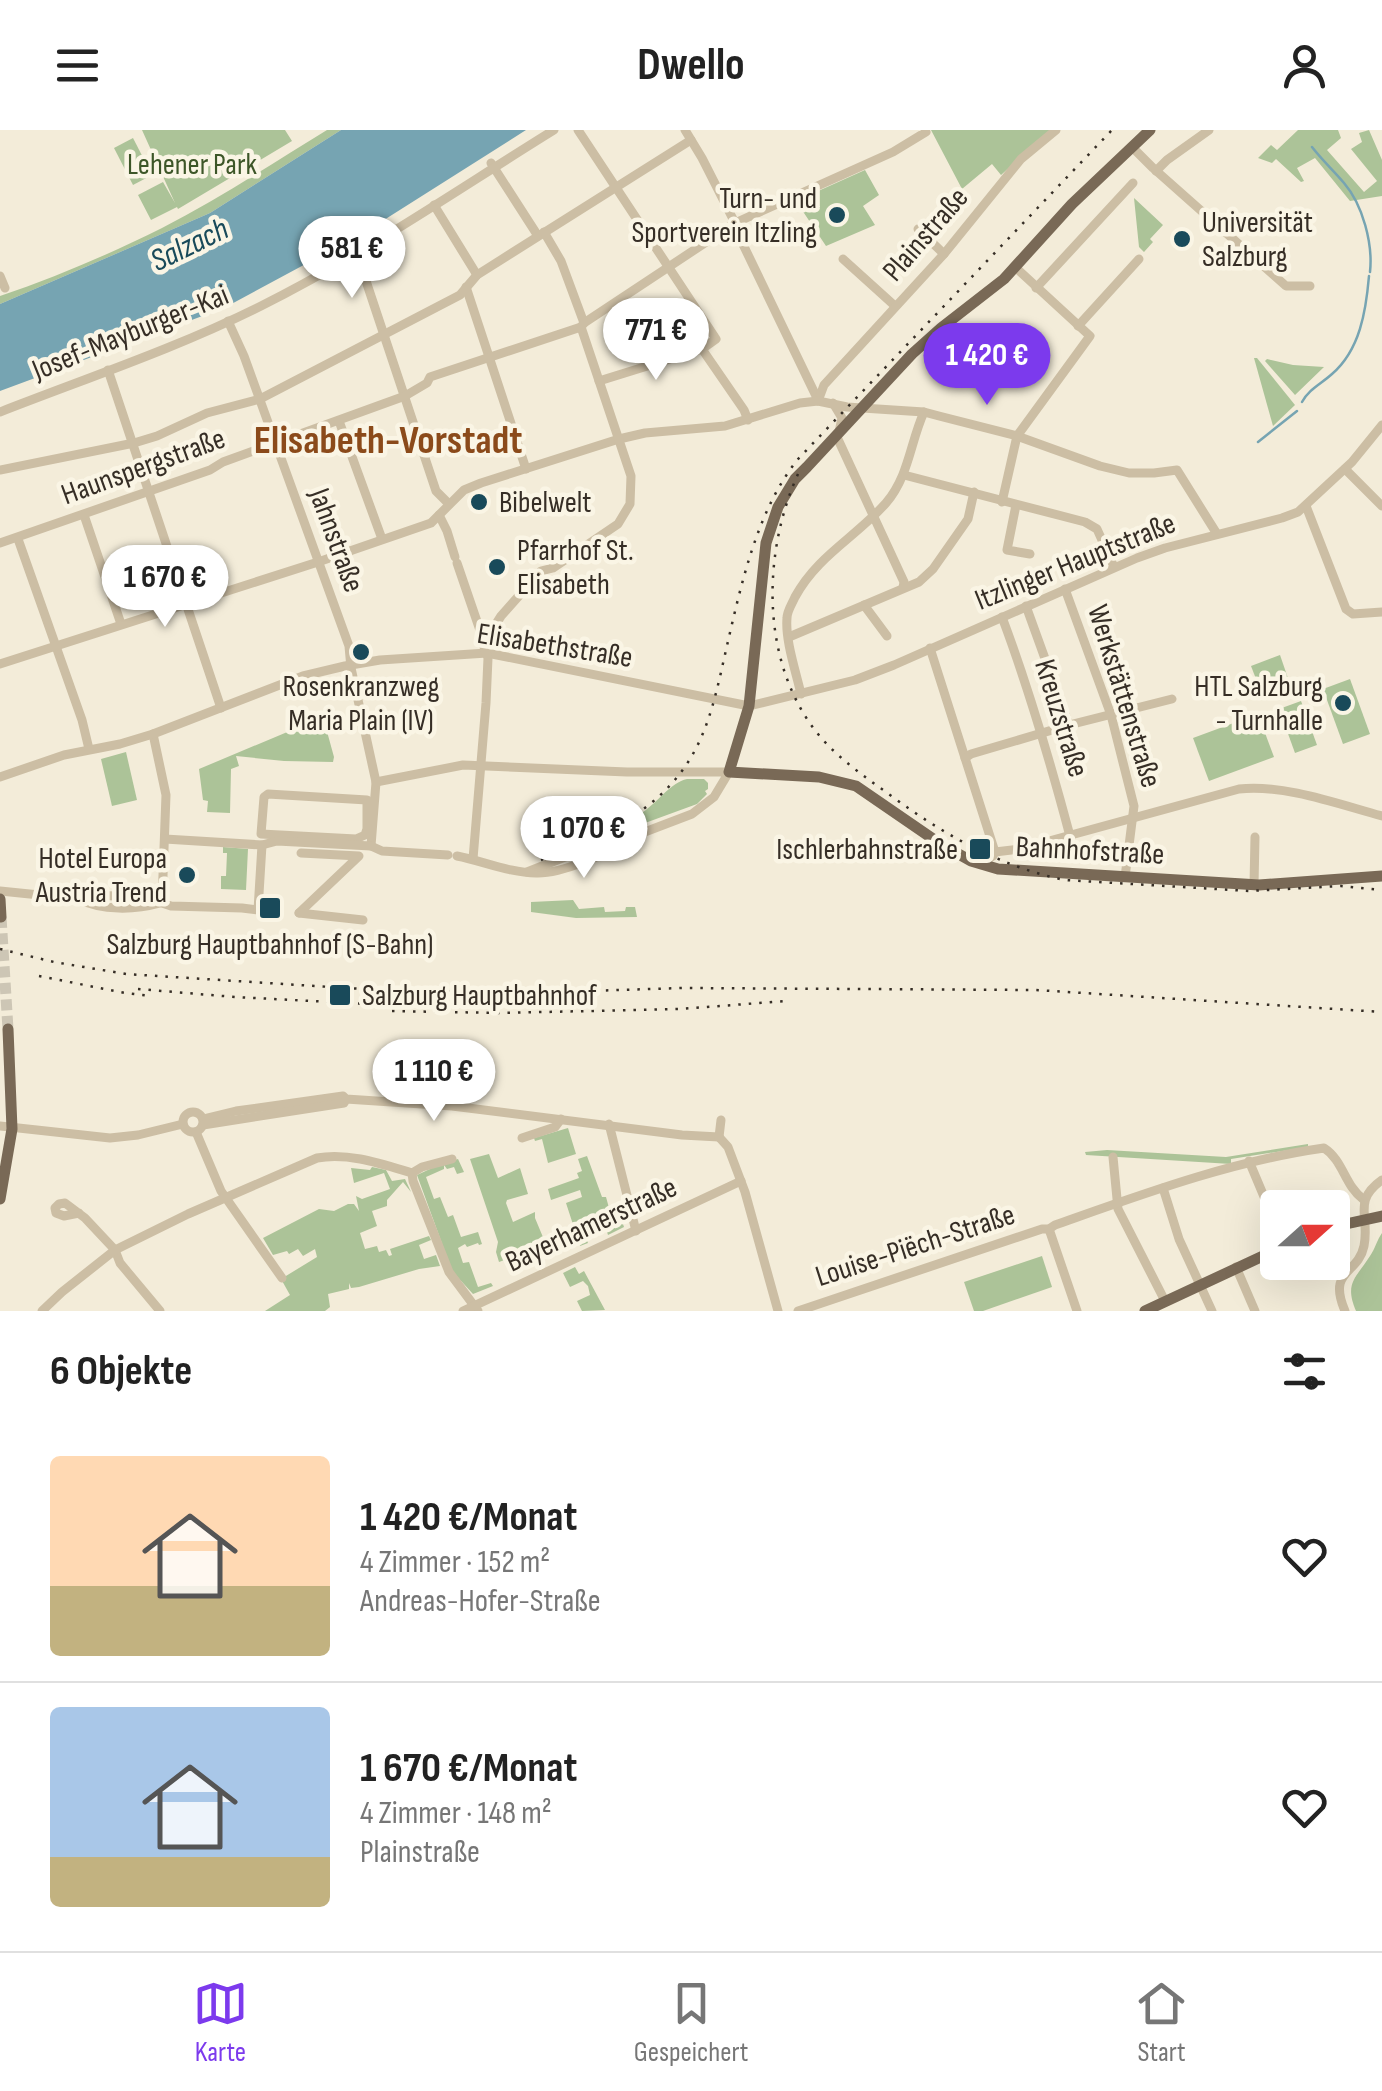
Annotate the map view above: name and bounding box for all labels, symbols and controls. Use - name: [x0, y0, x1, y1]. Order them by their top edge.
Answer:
- icon: menu: [50, 38, 105, 93]
- text: Dwello: [637, 38, 745, 93]
- icon: person: [1277, 38, 1332, 93]
- park label: Lehener Park: [127, 147, 257, 183]
- street label: Plainstraße: [875, 180, 976, 289]
- place label: Turn- und Sportverein Itzling: [632, 181, 817, 251]
- marker: Turn- und Sportverein Itzling: [826, 204, 848, 226]
- place label: Universität Salzburg: [1202, 205, 1313, 275]
- water label: Salzach: [144, 210, 235, 281]
- pin: 581 €: [282, 216, 422, 301]
- marker: Universität Salzburg: [1171, 228, 1193, 250]
- text: 581 €: [320, 229, 384, 268]
- street label: Josef-Mayburger-Kai: [26, 277, 234, 389]
- pin: 771 €: [586, 298, 726, 383]
- text: 771 €: [625, 311, 687, 350]
- pin: 1 420 €: [895, 323, 1079, 408]
- text: 1 420 €: [945, 336, 1029, 375]
- district label: Elisabeth-Vorstadt: [254, 417, 522, 465]
- street label: Haunspergstraße: [57, 421, 230, 513]
- street label: Jahnstraße: [300, 483, 371, 597]
- place label: Bibelwelt: [499, 485, 592, 521]
- marker: Bibelwelt: [468, 491, 490, 513]
- street label: Itzlinger Hauptstraße: [970, 505, 1181, 619]
- place label: Pfarrhof St. Elisabeth: [517, 533, 634, 603]
- pin: 1 670 €: [73, 545, 257, 630]
- marker: Pfarrhof St. Elisabeth: [486, 556, 508, 578]
- text: 1 670 €: [123, 558, 207, 597]
- street label: Werkstättenstraße: [1079, 601, 1169, 792]
- street label: Elisabethstraße: [474, 616, 635, 676]
- marker: Rosenkranzweg Maria Plain (IV): [350, 641, 372, 663]
- street label: Kreuzstraße: [1026, 655, 1096, 781]
- place label: Rosenkranzweg Maria Plain (IV): [282, 669, 440, 739]
- place label: HTL Salzburg - Turnhalle: [1194, 669, 1323, 739]
- marker: HTL Salzburg - Turnhalle: [1332, 692, 1354, 714]
- pin: 1 070 €: [492, 796, 676, 881]
- text: 1 070 €: [542, 809, 626, 848]
- street label: Bahnhofstraße: [1015, 829, 1165, 873]
- place label: Ischlerbahnstraße: [776, 832, 958, 868]
- marker: Ischlerbahnstraße: [967, 836, 993, 862]
- place label: Hotel Europa Austria Trend: [35, 841, 167, 911]
- marker: Hotel Europa Austria Trend: [176, 864, 198, 886]
- marker: Salzburg Hauptbahnhof (S-Bahn): [257, 895, 283, 921]
- place label: Salzburg Hauptbahnhof (S-Bahn): [106, 927, 434, 963]
- place label: Salzburg Hauptbahnhof: [362, 978, 597, 1014]
- marker: Salzburg Hauptbahnhof: [327, 982, 353, 1008]
- pin: 1 110 €: [342, 1039, 526, 1124]
- text: 1 110 €: [394, 1052, 474, 1091]
- street label: Bayerhamerstraße: [500, 1170, 683, 1280]
- north arrow: [1260, 1190, 1350, 1280]
- map controls: [1260, 1190, 1350, 1280]
- street label: Louise-Piëch-Straße: [811, 1197, 1020, 1295]
- icon: filters: [1277, 1344, 1332, 1399]
- text: 6 Objekte: [50, 1346, 192, 1397]
- text: 1 420 €/Monat: [360, 1492, 577, 1543]
- icon: home: [130, 1496, 250, 1616]
- icon: heart: [1277, 1529, 1332, 1584]
- text: 4 Zimmer · 152 m²: [360, 1543, 550, 1582]
- text: Andreas-Hofer-Straße: [360, 1582, 601, 1621]
- text: 1 670 €/Monat: [360, 1743, 577, 1794]
- icon: home: [130, 1747, 250, 1867]
- icon: heart: [1277, 1780, 1332, 1835]
- text: 4 Zimmer · 148 m²: [360, 1794, 552, 1833]
- text: Plainstraße: [360, 1833, 480, 1872]
- tab: Karte: [193, 1976, 248, 2069]
- tab: Gespeichert: [634, 1976, 748, 2069]
- tab: Start: [1134, 1976, 1189, 2069]

